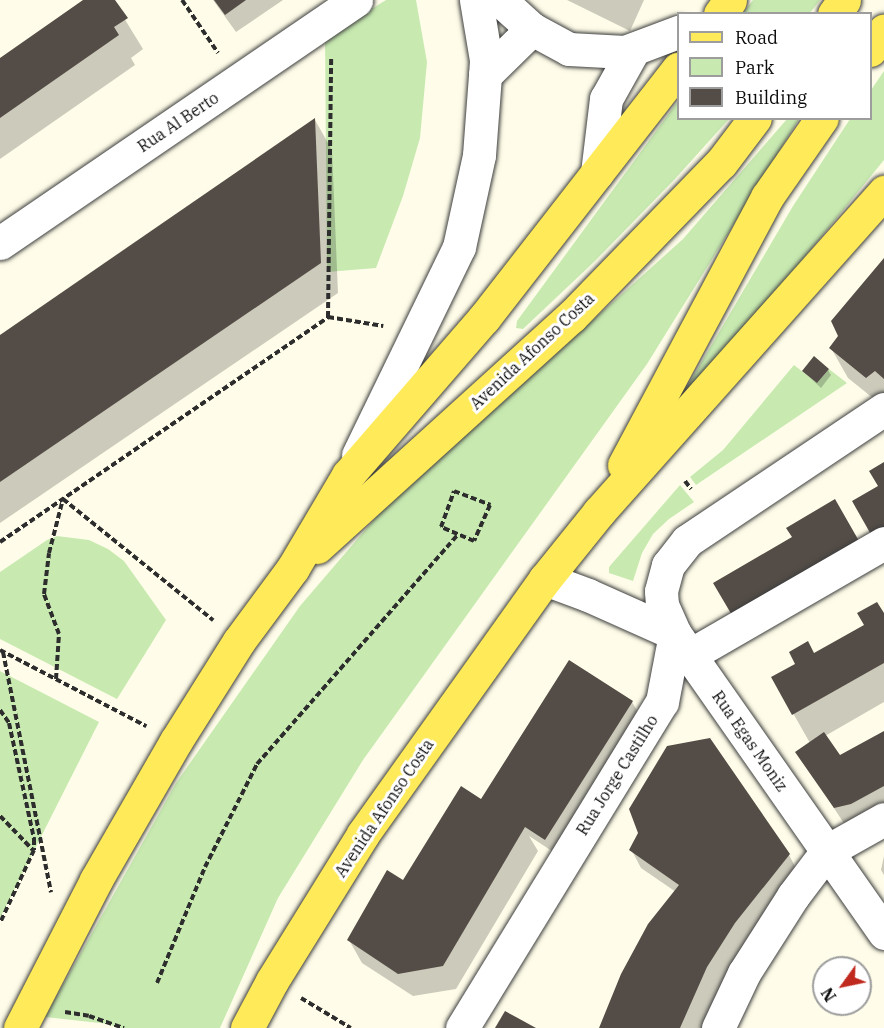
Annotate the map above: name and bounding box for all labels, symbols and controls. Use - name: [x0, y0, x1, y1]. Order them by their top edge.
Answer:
- legend: [677, 12, 872, 120]
- text: Road: [735, 26, 778, 49]
- text: Park: [735, 56, 774, 79]
- text: Building: [735, 86, 807, 109]
- street label: Rua Al Berto: [134, 88, 222, 156]
- street label: Avenida Afonso Costa: [466, 289, 598, 413]
- street label: Rua Egas Moniz: [708, 687, 792, 795]
- street label: Rua Jorge Castilho: [572, 711, 662, 839]
- street label: Avenida Afonso Costa: [331, 735, 437, 881]
- north arrow: [812, 956, 872, 1016]
- text: N: [817, 984, 840, 1005]

